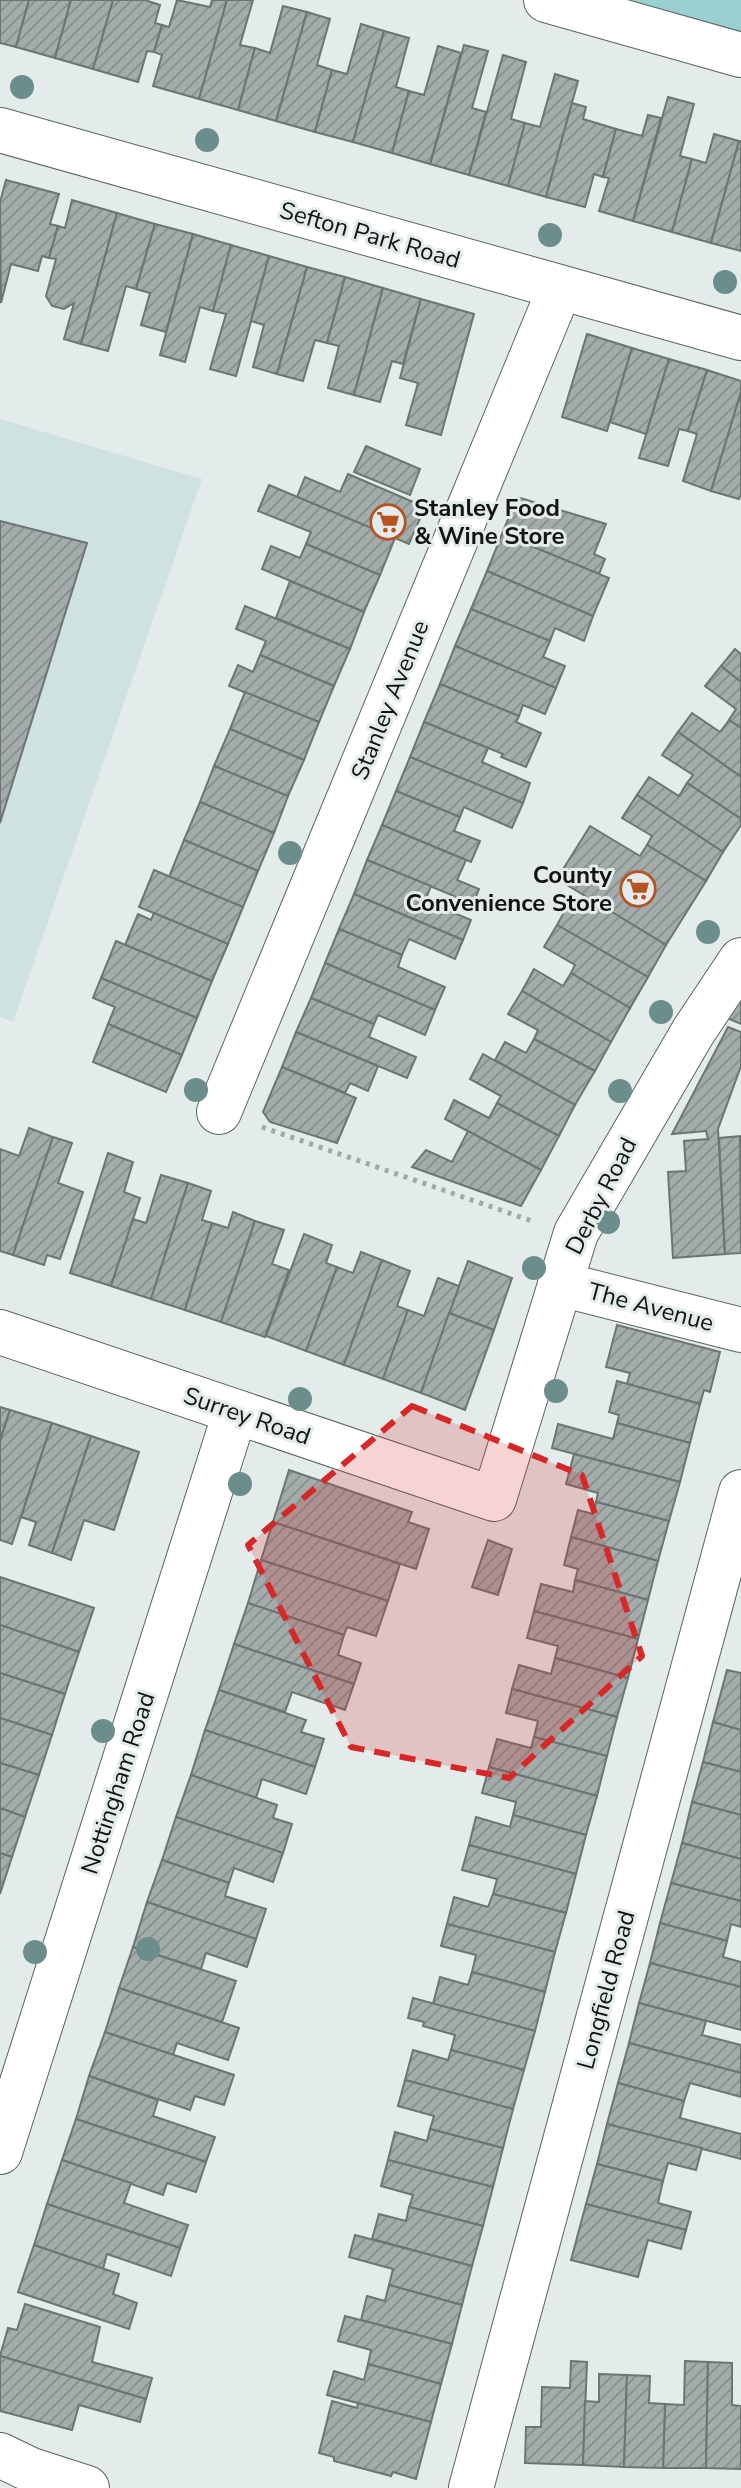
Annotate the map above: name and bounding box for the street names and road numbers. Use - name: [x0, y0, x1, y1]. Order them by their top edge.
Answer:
- street label: Sefton Park Road: [276, 194, 464, 276]
- street label: Stanley Avenue: [343, 616, 437, 784]
- street label: Derby Road: [558, 1132, 644, 1260]
- street label: The Avenue: [585, 1275, 717, 1339]
- street label: Surrey Road: [179, 1379, 315, 1453]
- street label: Nottingham Road: [73, 1688, 163, 1878]
- street label: Longfield Road: [569, 1907, 643, 2073]

